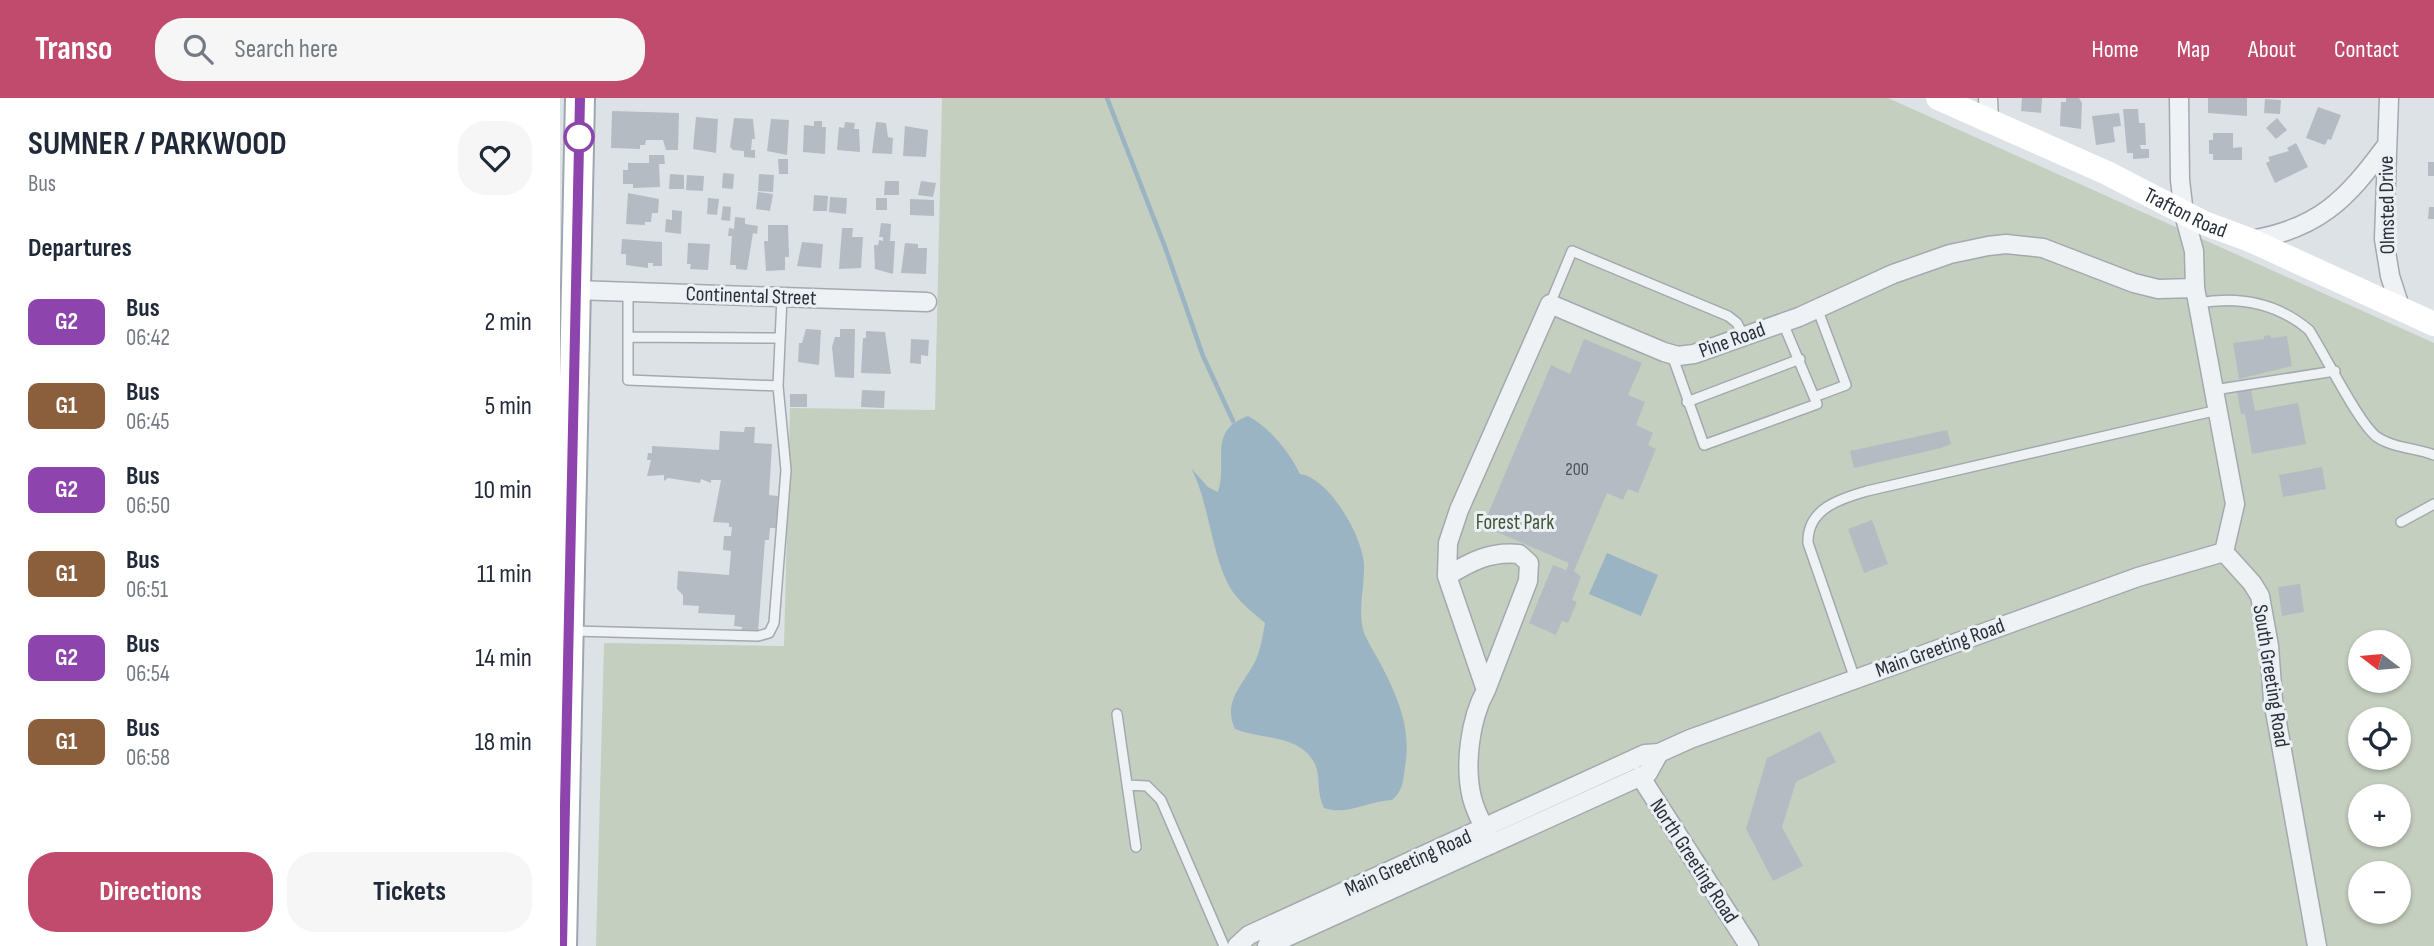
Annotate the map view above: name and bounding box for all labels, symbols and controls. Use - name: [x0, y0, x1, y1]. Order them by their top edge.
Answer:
- search box: [155, 18, 645, 81]
- text: Transo: [35, 29, 113, 69]
- icon: search: [179, 30, 217, 68]
- text: Search here: [235, 34, 338, 65]
- text: Home: [2091, 35, 2139, 64]
- text: Map: [2177, 35, 2210, 64]
- text: About: [2248, 35, 2296, 64]
- text: Contact: [2334, 35, 2399, 64]
- button: heart: [458, 121, 532, 195]
- unlabelled marker: [564, 122, 594, 152]
- text: SUMNER / PARKWOOD: [28, 124, 287, 164]
- street label: Olmsted Drive: [2374, 155, 2400, 255]
- text: Bus: [28, 170, 56, 198]
- street label: Trafton Road: [2140, 182, 2230, 243]
- text: Departures: [28, 233, 132, 264]
- street label: Continental Street: [685, 281, 817, 311]
- text: Bus: [126, 293, 160, 324]
- text: G2: [55, 307, 78, 336]
- text: 2 min: [484, 307, 532, 338]
- street label: Pine Road: [1696, 317, 1768, 363]
- text: 06:42: [126, 324, 170, 352]
- text: Bus: [126, 377, 160, 408]
- text: G1: [55, 391, 78, 420]
- text: 5 min: [485, 391, 532, 422]
- text: 06:45: [126, 408, 170, 436]
- house number: 200: [1565, 459, 1589, 480]
- text: Bus: [126, 461, 160, 492]
- text: G2: [55, 475, 78, 504]
- text: 10 min: [475, 475, 532, 506]
- text: 06:50: [126, 492, 170, 520]
- park label: Forest Park: [1476, 510, 1554, 535]
- text: Bus: [126, 545, 160, 576]
- text: G1: [55, 559, 78, 588]
- text: 11 min: [477, 559, 532, 590]
- text: 06:51: [126, 576, 168, 604]
- street label: South Greeting Road: [2247, 603, 2295, 749]
- street label: Main Greeting Road: [1872, 613, 2008, 683]
- text: Bus: [126, 629, 160, 660]
- north arrow: [2348, 630, 2412, 693]
- map controls: [2348, 630, 2411, 924]
- text: G2: [55, 643, 78, 672]
- text: 14 min: [475, 643, 532, 674]
- text: 06:54: [126, 660, 170, 688]
- button: locate: [2348, 707, 2411, 770]
- text: Bus: [126, 713, 160, 744]
- text: G1: [55, 727, 78, 756]
- text: 18 min: [475, 727, 532, 758]
- text: 06:58: [126, 744, 170, 772]
- button: +: [2348, 784, 2411, 847]
- street label: North Greeting Road: [1644, 794, 1744, 928]
- street label: Main Greeting Road: [1341, 824, 1475, 902]
- button: Directions: [28, 852, 273, 932]
- button: Tickets: [287, 852, 532, 932]
- button: −: [2348, 861, 2411, 924]

